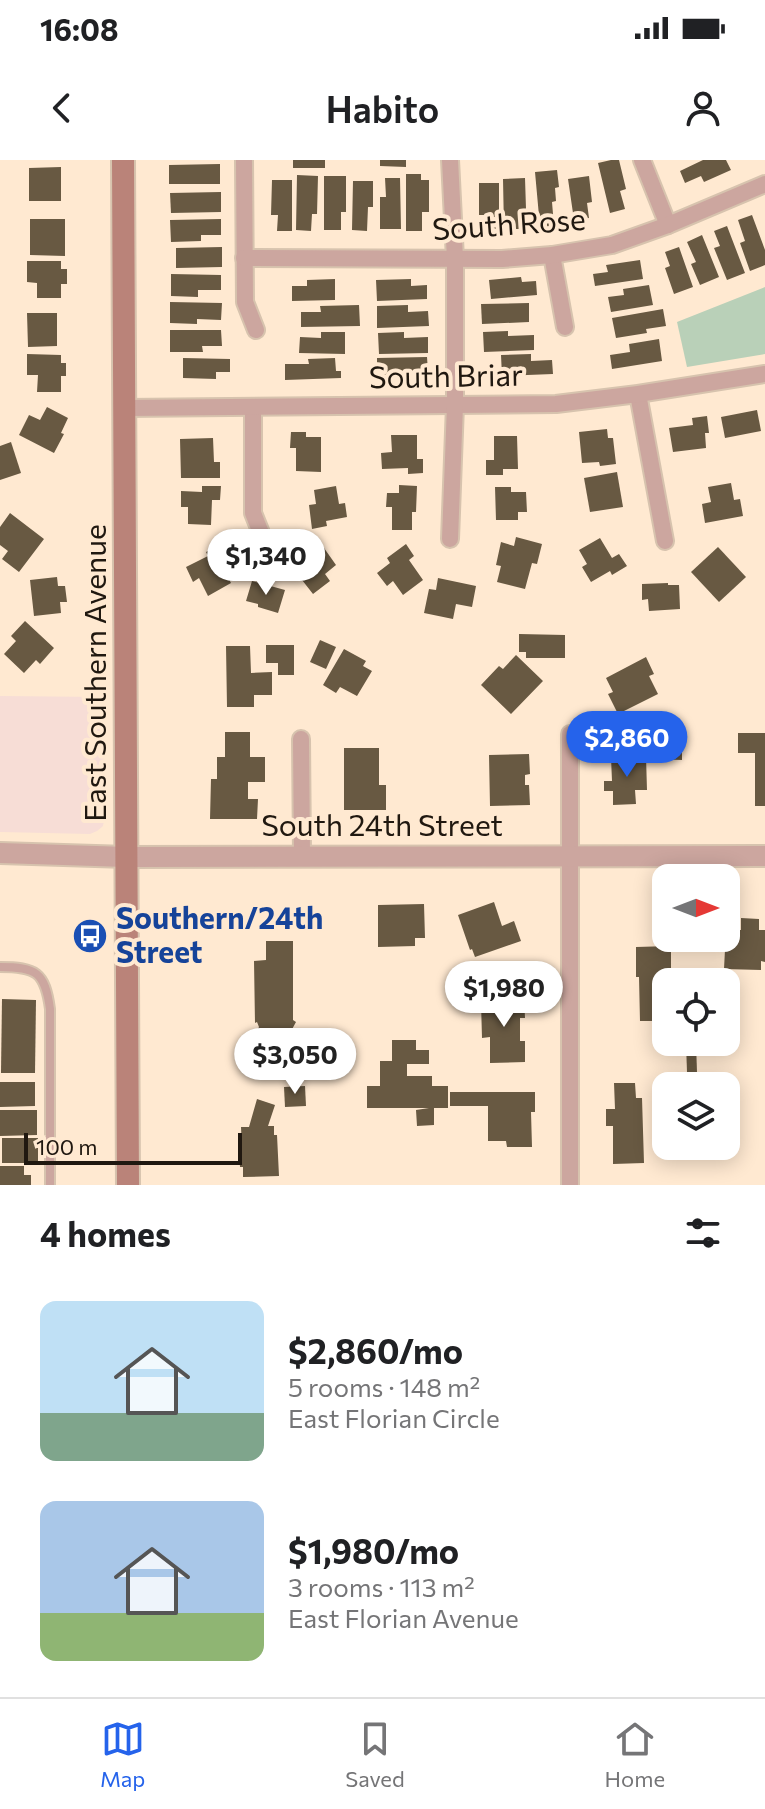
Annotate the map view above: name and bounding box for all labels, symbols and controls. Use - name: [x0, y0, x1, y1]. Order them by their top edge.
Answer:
- text: 16:08: [40, 10, 119, 47]
- icon: back: [40, 86, 84, 130]
- text: Habito: [326, 86, 439, 130]
- icon: person: [681, 86, 725, 130]
- street label: South Rose: [431, 199, 587, 246]
- street label: South Briar: [369, 355, 523, 394]
- street label: East Southern Avenue: [75, 524, 112, 822]
- pin: $1,340: [201, 529, 331, 597]
- text: $1,340: [225, 539, 307, 570]
- pin: $2,860: [562, 711, 692, 779]
- text: $2,860: [584, 721, 670, 752]
- street label: South 24th Street: [261, 805, 503, 842]
- north arrow: [652, 864, 740, 952]
- map controls: [652, 864, 740, 1160]
- place label: Southern/24th Street: [116, 898, 323, 969]
- bus stop icon: Southern/24th Street: [71, 917, 109, 955]
- pin: $1,980: [439, 961, 569, 1029]
- button: locate: [652, 968, 740, 1056]
- text: $1,980: [463, 971, 545, 1002]
- pin: $3,050: [230, 1028, 360, 1096]
- text: $3,050: [252, 1038, 338, 1069]
- button: layers: [652, 1072, 740, 1160]
- scale bar: [24, 1129, 242, 1165]
- text: 100 m: [36, 1133, 98, 1160]
- icon: filters: [681, 1211, 725, 1255]
- text: 4 homes: [40, 1212, 171, 1254]
- text: $2,860/mo: [288, 1329, 463, 1371]
- icon: home: [104, 1333, 200, 1429]
- text: 5 rooms · 148 m²: [288, 1371, 480, 1402]
- text: East Florian Circle: [288, 1402, 500, 1433]
- text: $1,980/mo: [288, 1529, 459, 1571]
- icon: home: [104, 1533, 200, 1629]
- text: 3 rooms · 113 m²: [288, 1571, 475, 1602]
- text: East Florian Avenue: [288, 1602, 519, 1633]
- tab: Map: [100, 1717, 145, 1792]
- tab: Saved: [345, 1717, 405, 1792]
- tab: Home: [605, 1717, 665, 1792]

